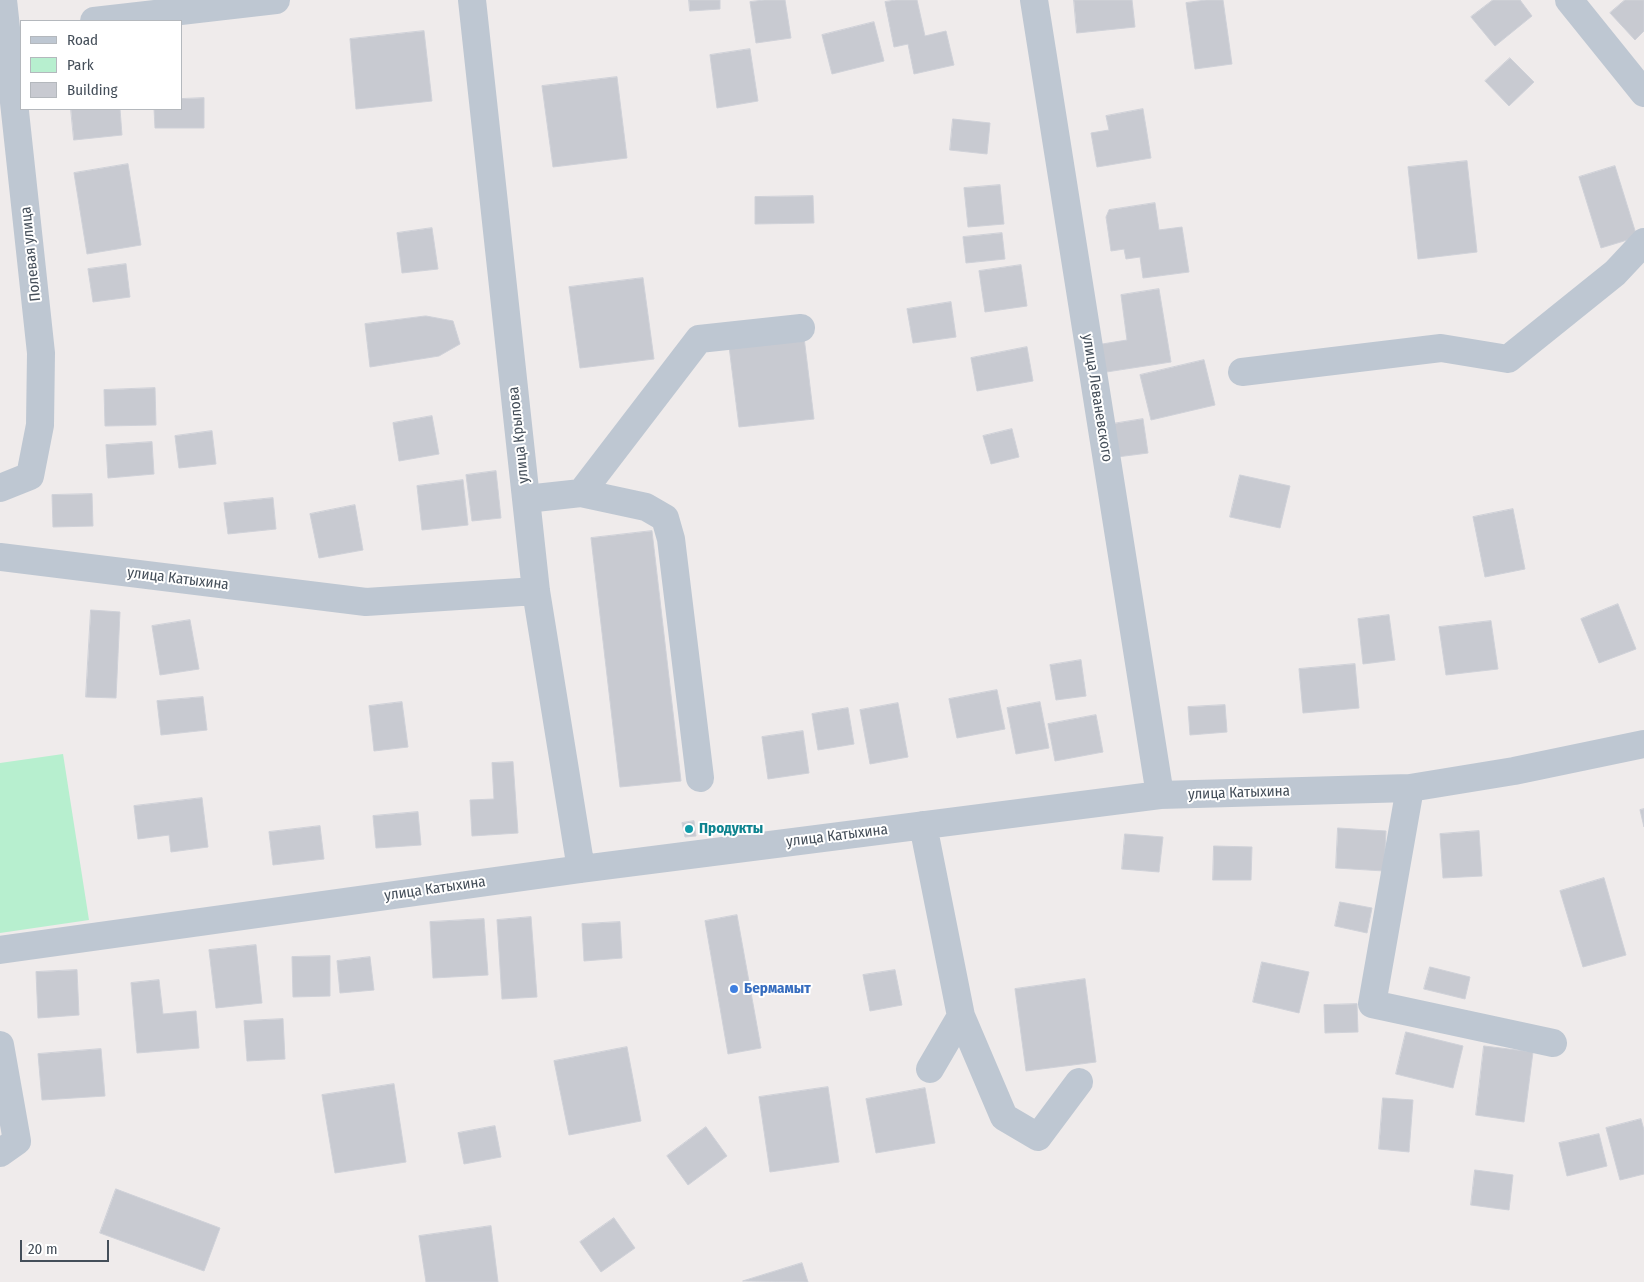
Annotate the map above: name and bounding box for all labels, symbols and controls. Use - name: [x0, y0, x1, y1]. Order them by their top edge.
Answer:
- legend: [20, 20, 182, 110]
- text: Road: [67, 31, 98, 49]
- text: Park: [67, 56, 94, 74]
- text: Building: [67, 81, 118, 99]
- street label: Полевая улица: [17, 206, 45, 302]
- street label: улица Леваневского: [1078, 333, 1116, 463]
- street label: улица Крылова: [505, 386, 533, 484]
- street label: улица Катыхина: [126, 564, 230, 594]
- street label: улица Катыхина: [1188, 782, 1290, 804]
- place label: Продукты: [699, 820, 763, 838]
- street label: улица Катыхина: [785, 821, 889, 851]
- marker: Продукты: [683, 823, 695, 835]
- street label: улица Катыхина: [383, 873, 487, 905]
- place label: Бермамыт: [744, 980, 811, 998]
- marker: Бермамыт: [728, 983, 740, 995]
- scale bar: [22, 1230, 111, 1262]
- text: 20 m: [28, 1240, 58, 1258]

